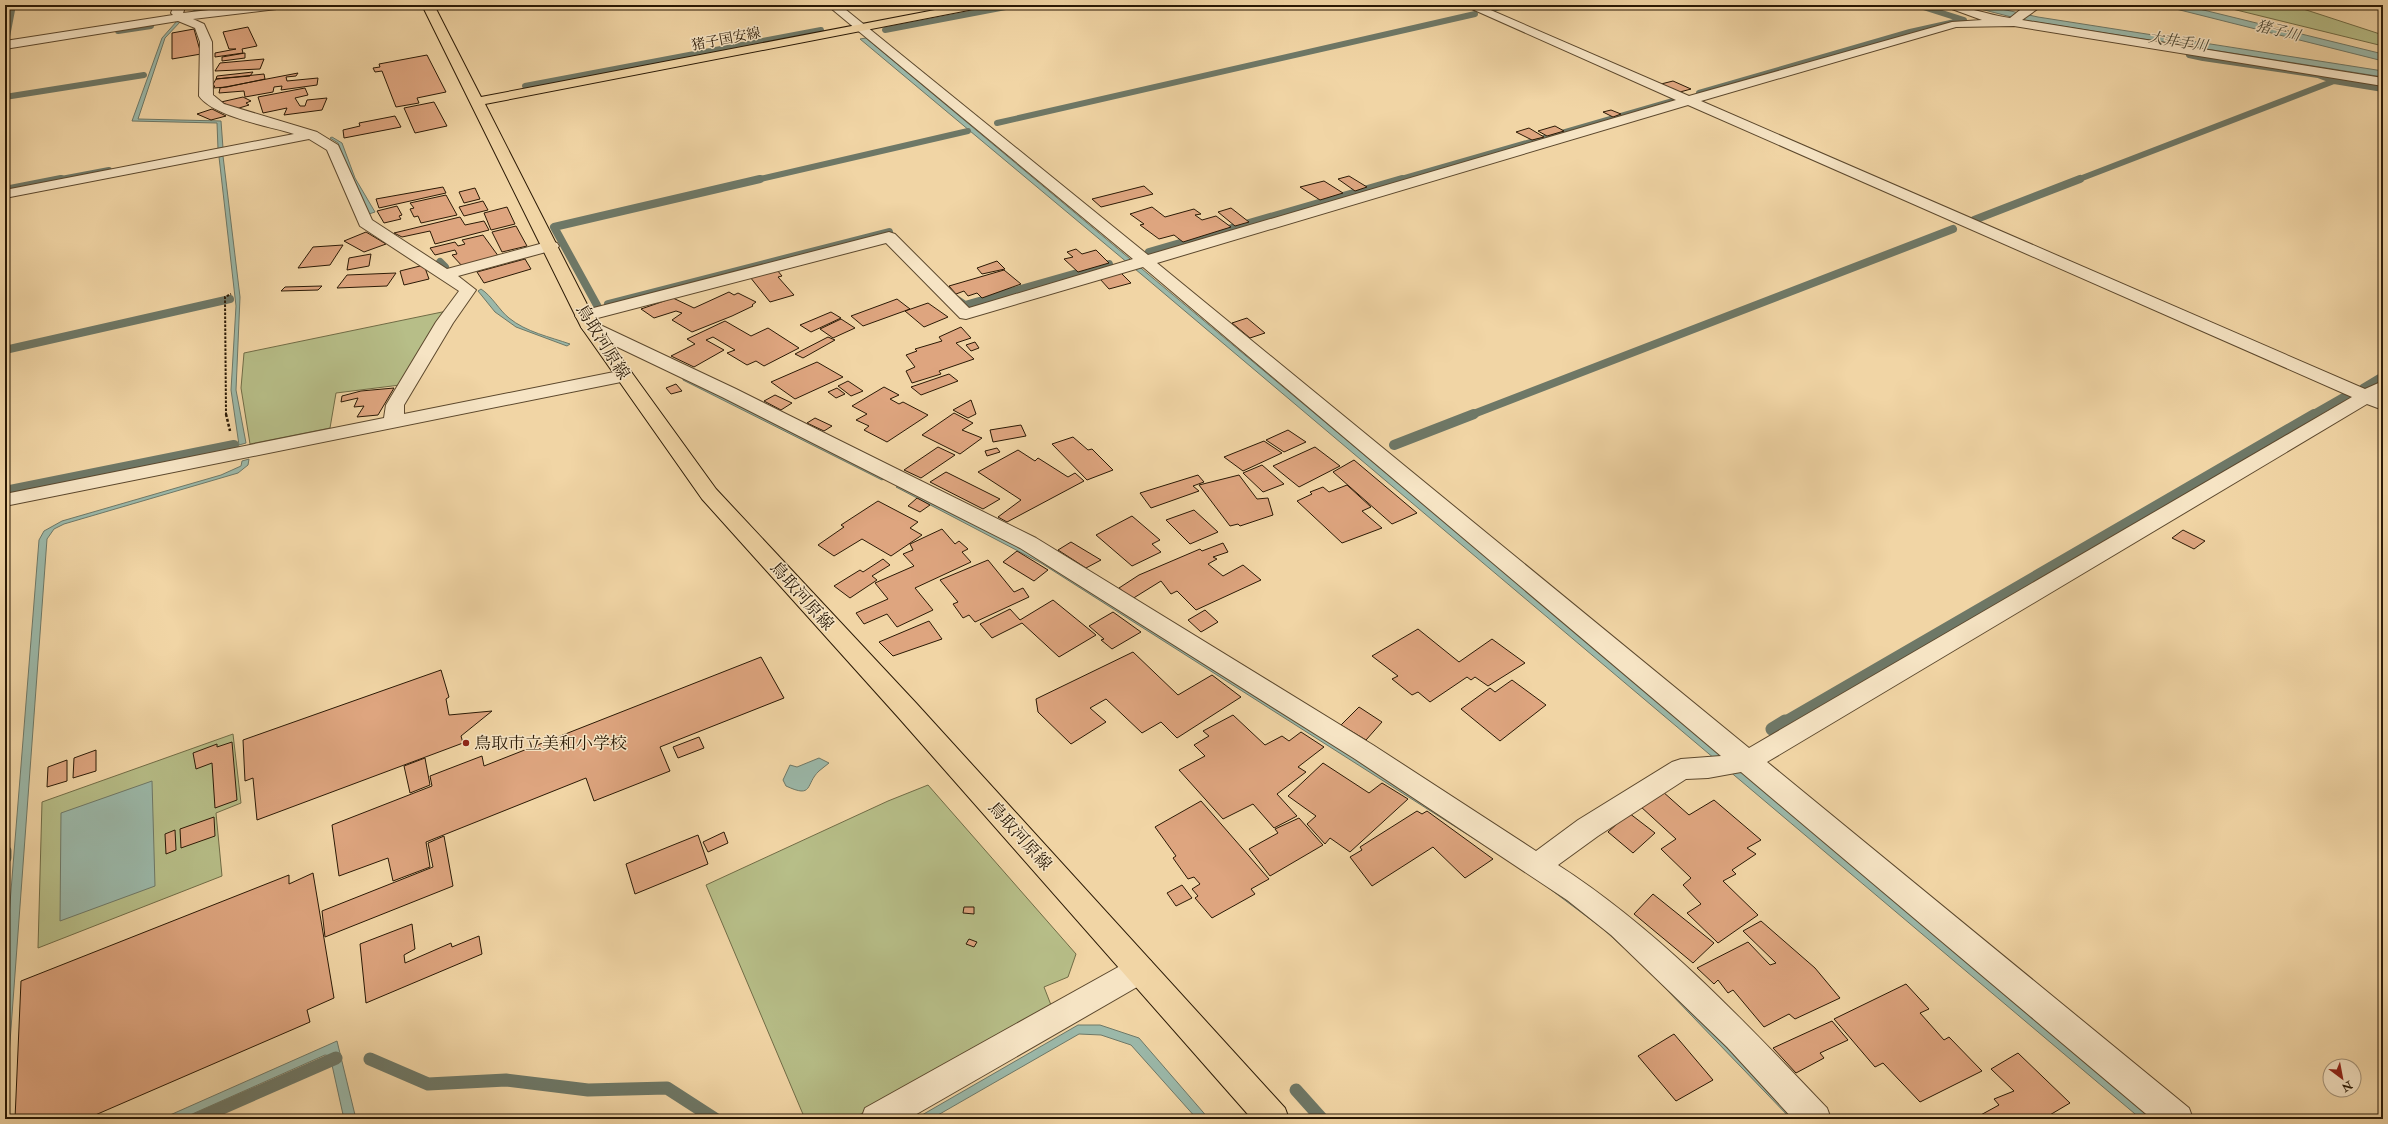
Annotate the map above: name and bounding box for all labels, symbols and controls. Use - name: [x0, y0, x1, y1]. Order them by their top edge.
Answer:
- water label: 猪子川: [2254, 16, 2304, 46]
- street label: 猪子国安線: [690, 24, 762, 54]
- water label: 大井手川: [2147, 28, 2211, 56]
- street label: 鳥取河原線: [572, 300, 634, 384]
- street label: 鳥取河原線: [766, 557, 838, 635]
- place label: 鳥取市立美和小学校: [474, 733, 627, 754]
- marker: 鳥取市立美和小学校: [461, 738, 471, 748]
- street label: 鳥取河原線: [984, 797, 1056, 875]
- north arrow: [2322, 1058, 2362, 1098]
- text: N: [2338, 1077, 2356, 1095]

